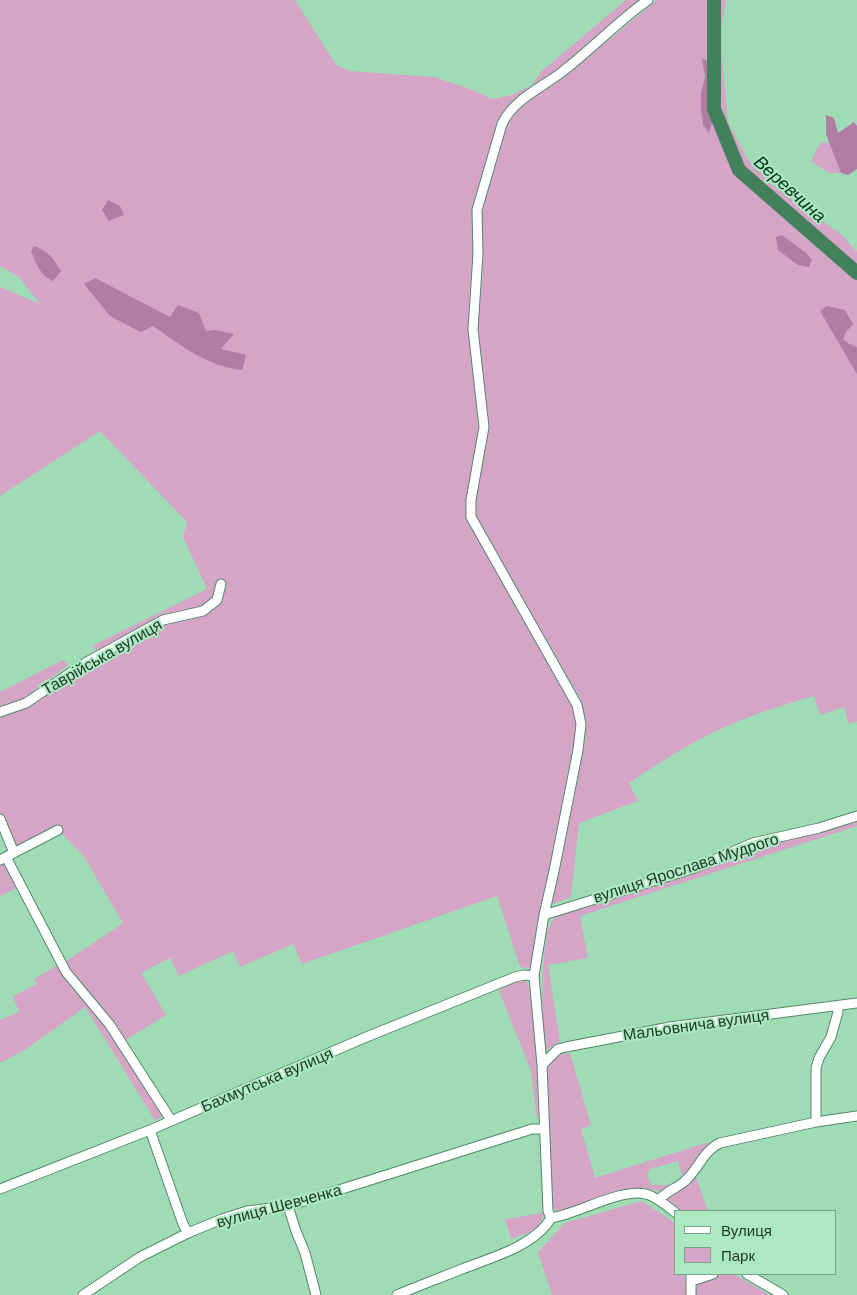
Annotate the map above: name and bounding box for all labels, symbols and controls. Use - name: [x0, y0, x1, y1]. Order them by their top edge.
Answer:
- water label: Веревчина: [749, 151, 831, 227]
- street label: Таврійська вулиця: [39, 615, 165, 699]
- street label: вулиця Ярослава Мудрого: [591, 829, 781, 907]
- street label: Мальовнича вулиця: [622, 1005, 770, 1045]
- street label: Бахмутська вулиця: [198, 1044, 336, 1116]
- street label: вулиця Шевченка: [214, 1180, 344, 1232]
- legend: [674, 1210, 837, 1275]
- text: Вулиця: [721, 1221, 772, 1239]
- text: Парк: [721, 1246, 755, 1264]

